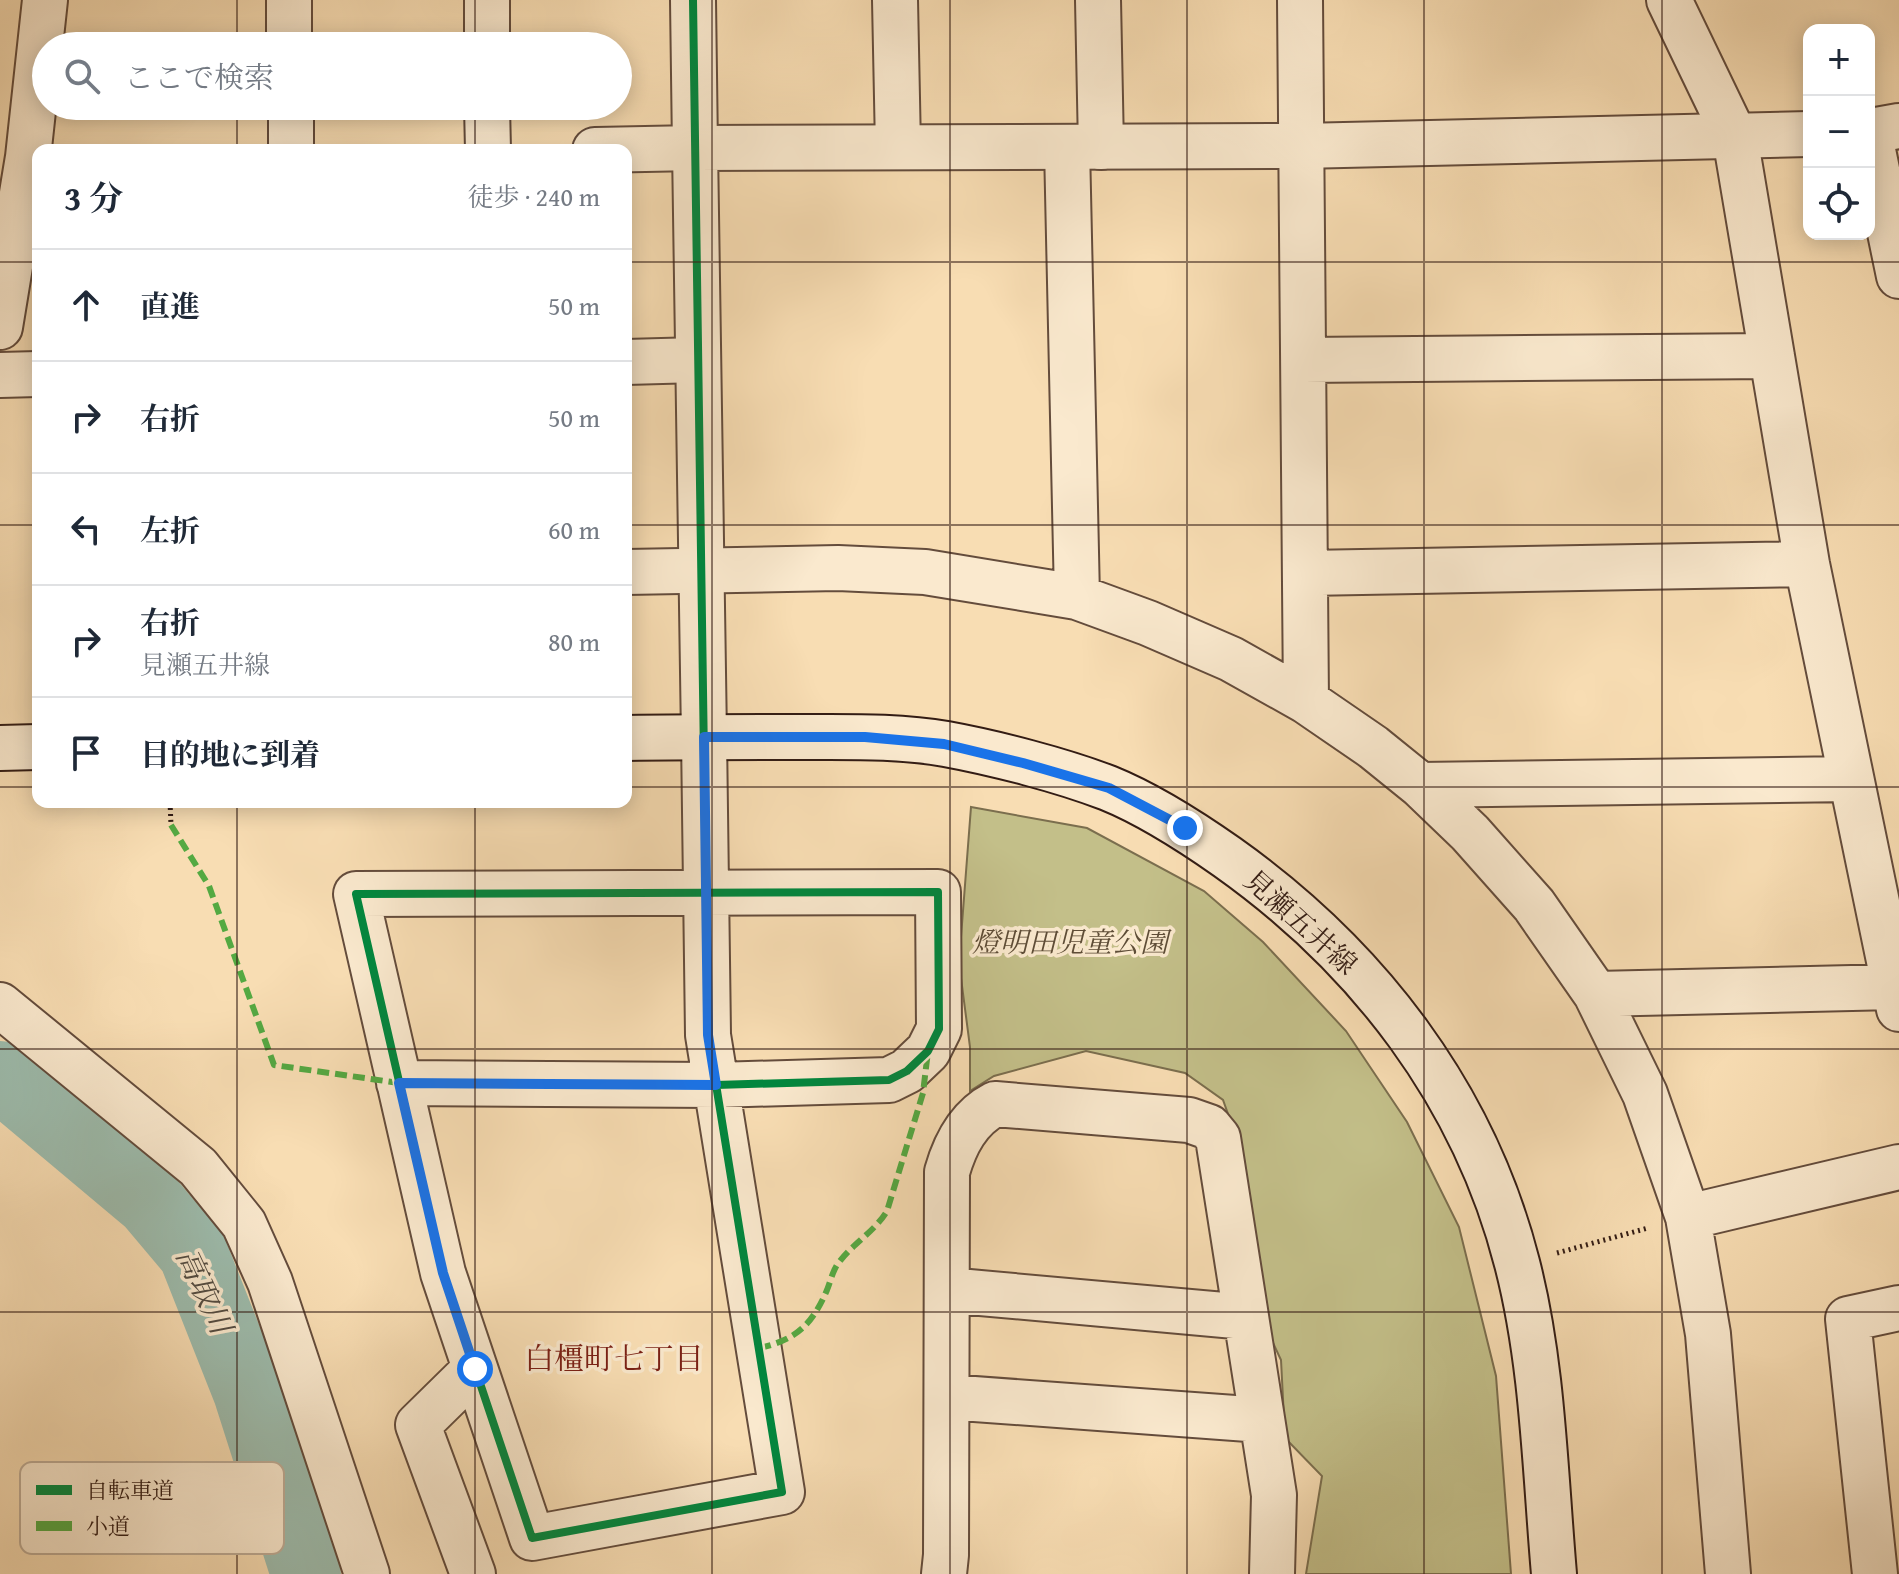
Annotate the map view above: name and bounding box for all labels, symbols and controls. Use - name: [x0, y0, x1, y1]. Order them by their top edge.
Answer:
- map controls: [1803, 24, 1875, 240]
- button: +: [1803, 24, 1875, 96]
- search box: [32, 32, 632, 120]
- icon: search: [60, 54, 104, 98]
- text: ここで検索: [124, 55, 274, 99]
- button: −: [1803, 96, 1875, 168]
- button: locate: [1803, 168, 1875, 240]
- text: 3 分: [64, 173, 123, 222]
- text: 徒歩 · 240 m: [468, 177, 600, 216]
- icon: ahead: [64, 283, 108, 327]
- text: 直進: [140, 284, 200, 328]
- text: 50 m: [548, 286, 600, 325]
- icon: right: [64, 395, 108, 439]
- text: 右折: [140, 396, 200, 440]
- text: 50 m: [548, 398, 600, 437]
- icon: left: [64, 507, 108, 551]
- text: 左折: [140, 508, 200, 552]
- text: 60 m: [548, 510, 600, 549]
- text: 右折: [140, 600, 200, 644]
- icon: right: [64, 619, 108, 663]
- text: 80 m: [548, 622, 600, 661]
- text: 見瀬五井線: [140, 645, 270, 684]
- icon: arrive: [64, 731, 108, 775]
- text: 目的地に到着: [140, 732, 320, 776]
- route end: [1167, 810, 1203, 846]
- street label: 見瀬五井線: [1236, 860, 1367, 984]
- park label: 燈明田児童公園: [972, 921, 1172, 962]
- water label: 高取川: [166, 1240, 245, 1343]
- district label: 白橿町七丁目: [524, 1336, 704, 1380]
- route start: [457, 1351, 493, 1387]
- legend: [20, 1462, 284, 1554]
- text: 自転車道: [86, 1474, 174, 1506]
- text: 小道: [86, 1510, 130, 1542]

